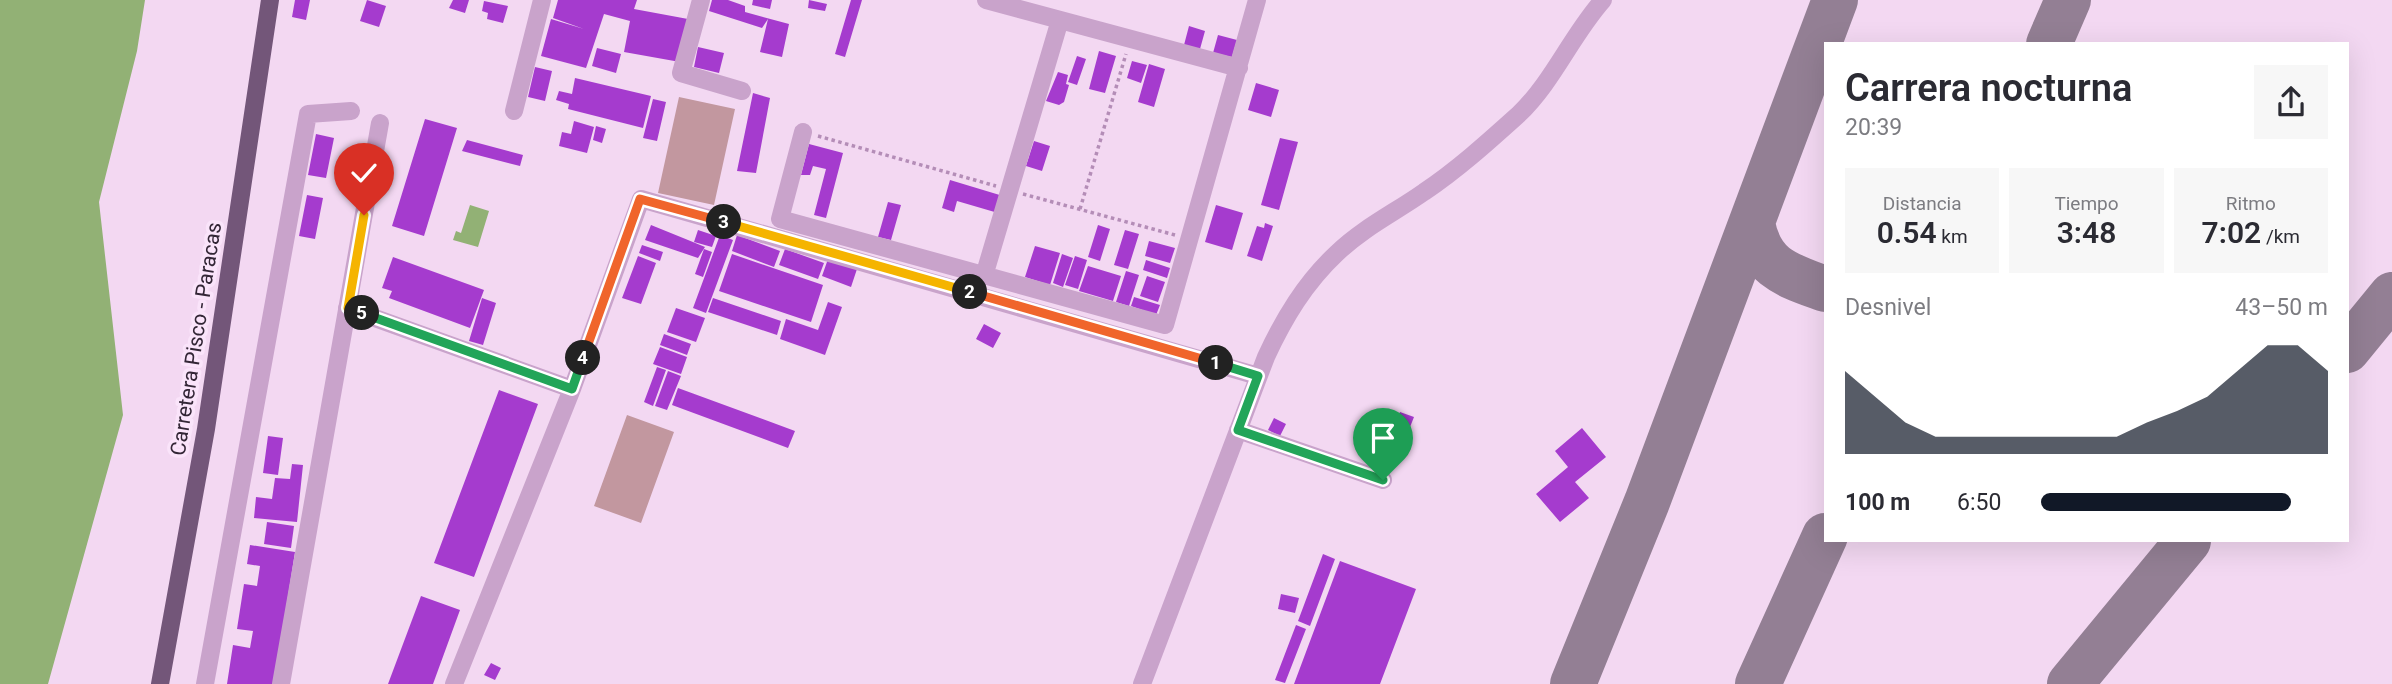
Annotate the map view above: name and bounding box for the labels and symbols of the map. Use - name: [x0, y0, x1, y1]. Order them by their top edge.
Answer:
- pin: [334, 143, 394, 215]
- pin: 3: [706, 204, 742, 240]
- street label: Carretera Pisco - Paracas: [166, 221, 226, 457]
- pin: 2: [953, 274, 988, 310]
- pin: 5: [344, 296, 380, 330]
- pin: 4: [566, 340, 600, 376]
- pin: 1: [1198, 346, 1234, 380]
- pin: [1353, 408, 1413, 480]

